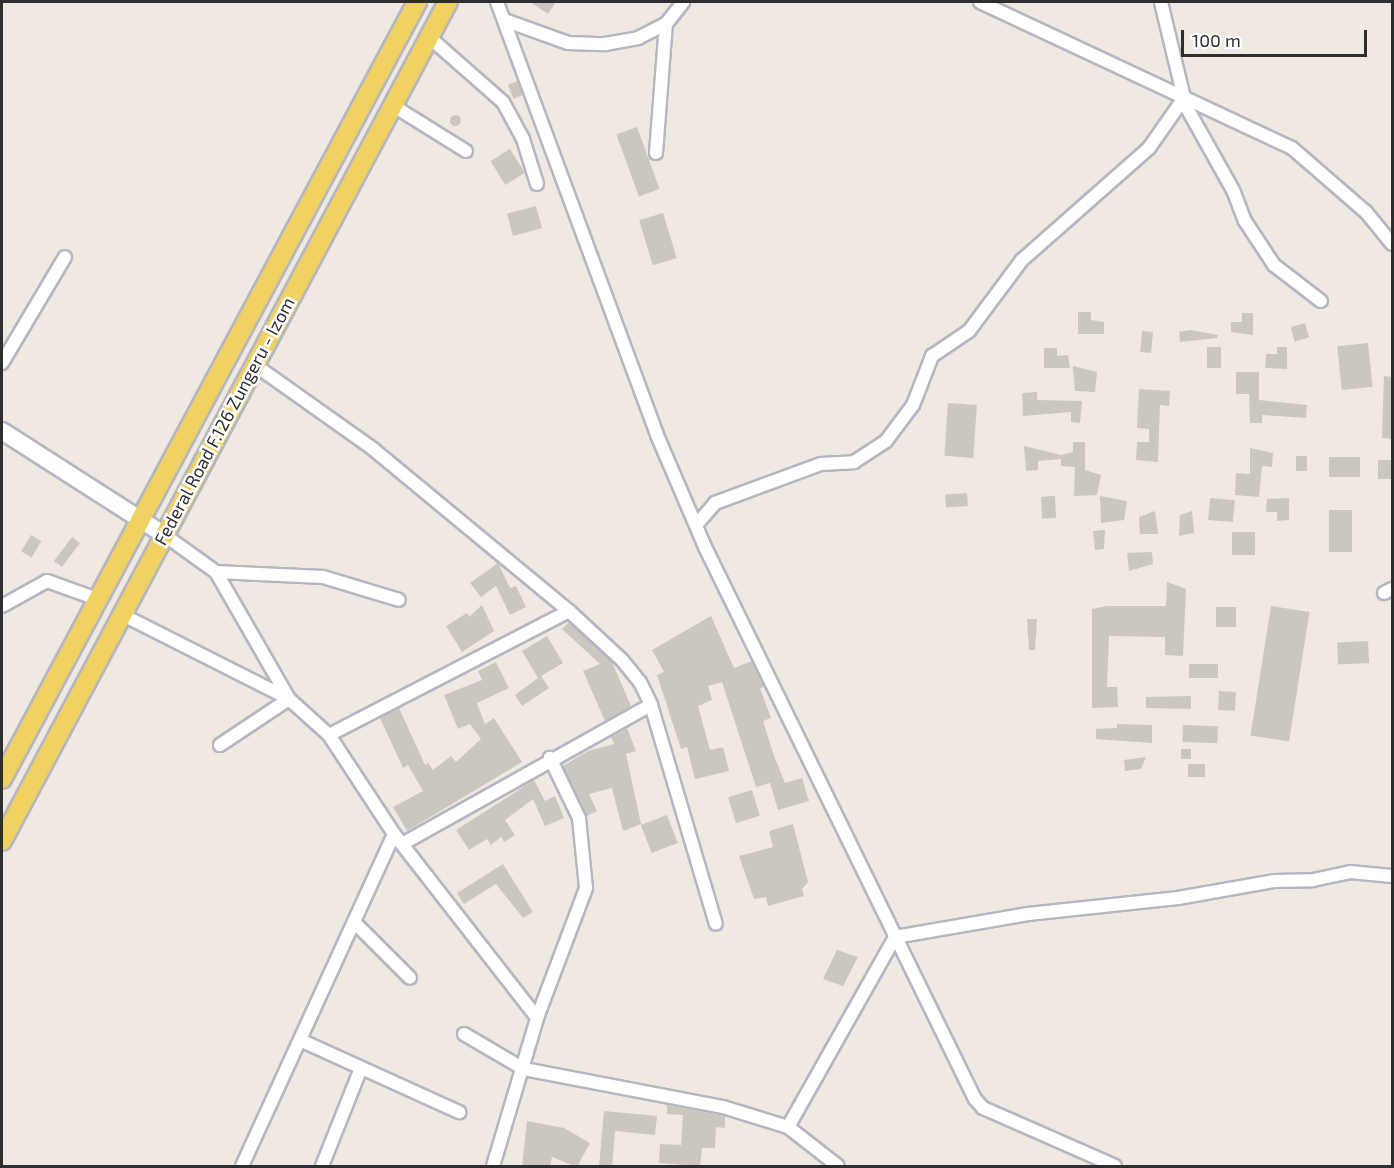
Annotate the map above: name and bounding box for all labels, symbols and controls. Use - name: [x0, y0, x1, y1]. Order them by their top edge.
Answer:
- scale bar: [1184, 18, 1370, 56]
- text: 100 m: [1192, 29, 1241, 51]
- street label: Federal Road F.126 Zungeru - Izom: [149, 293, 299, 549]

